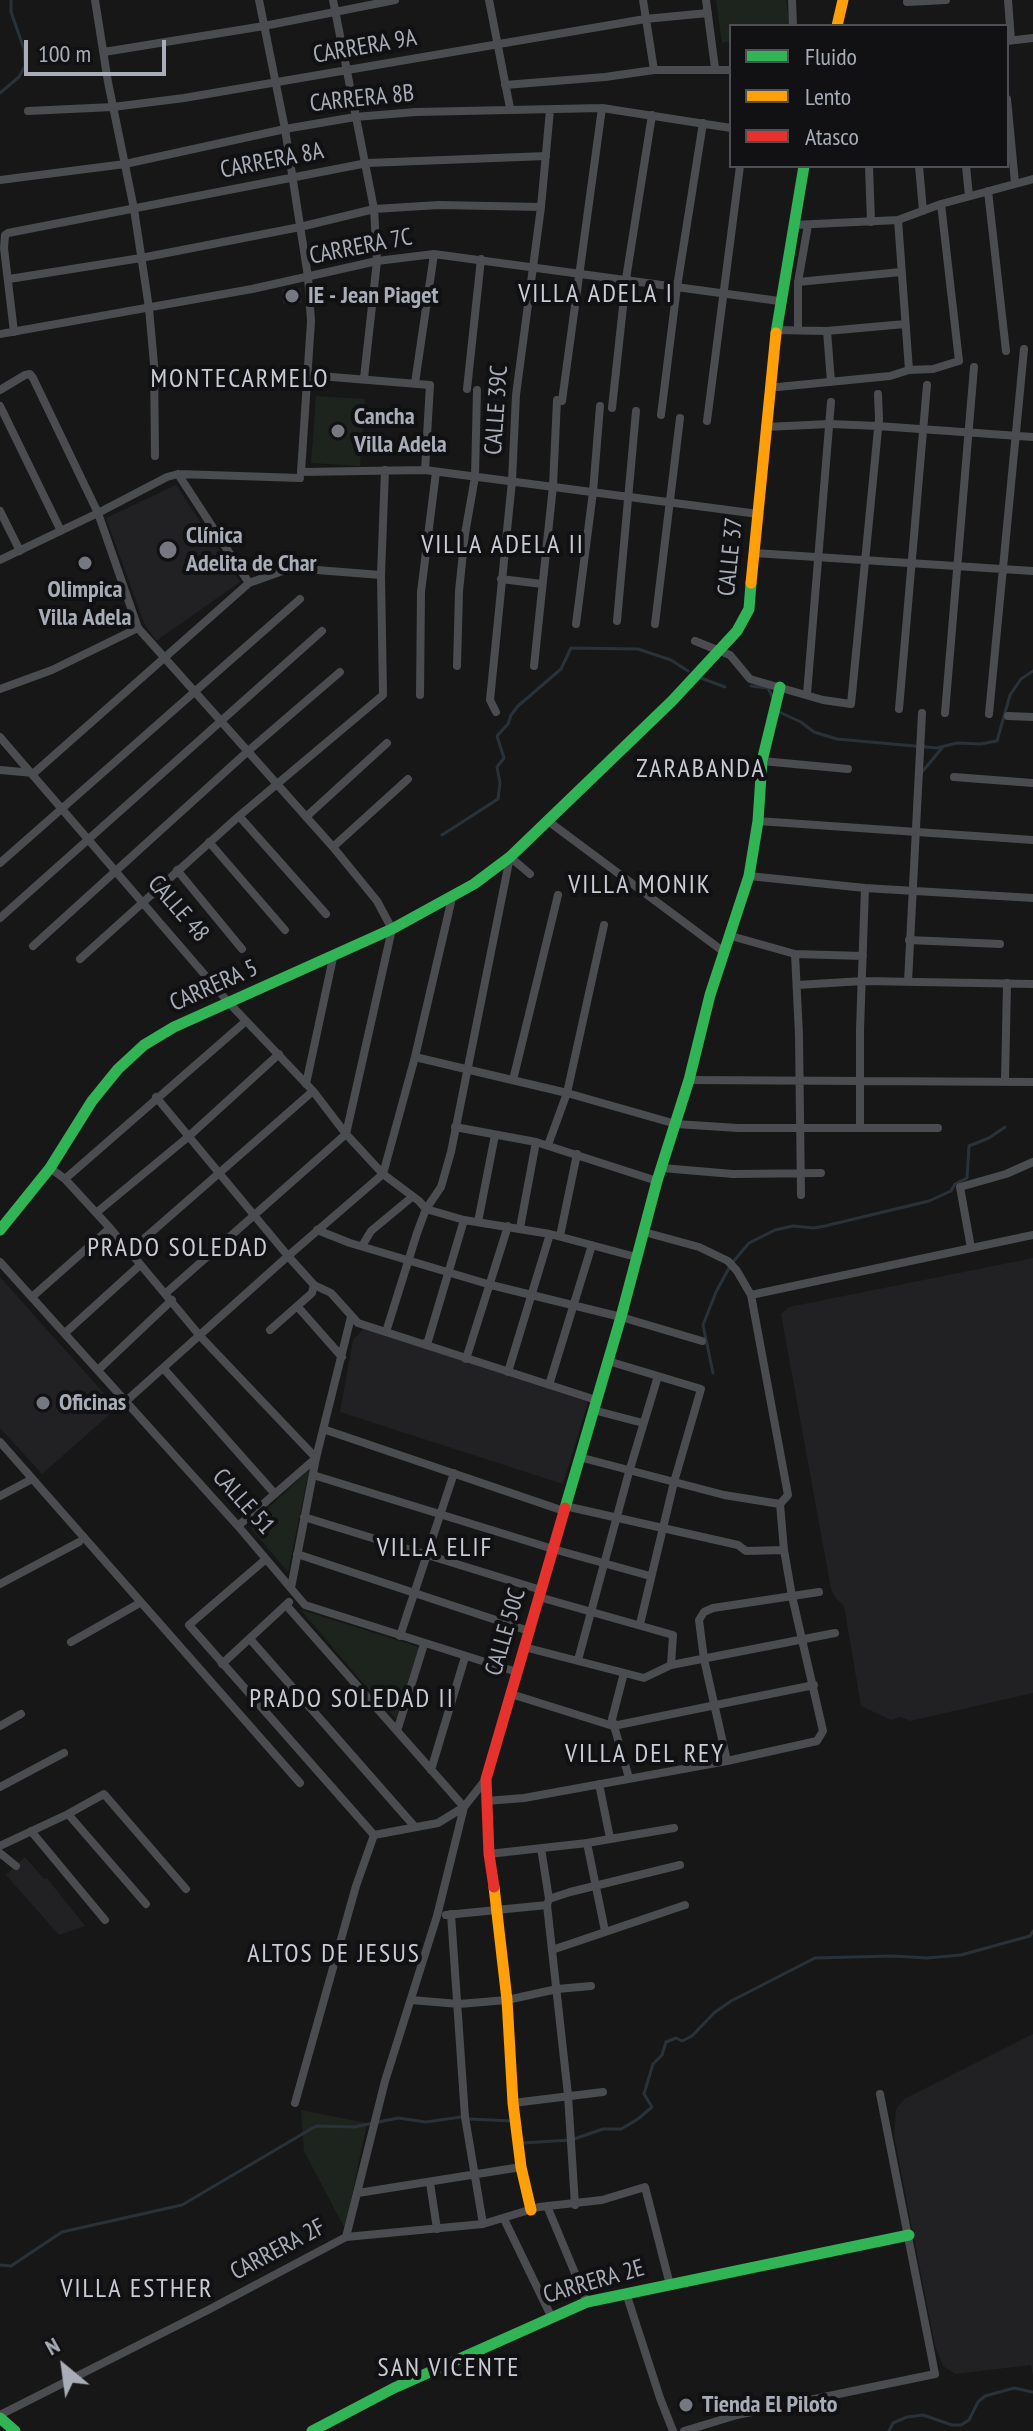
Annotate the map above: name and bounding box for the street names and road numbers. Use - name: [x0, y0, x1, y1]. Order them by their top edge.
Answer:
- street label: CARRERA 9A: [311, 24, 419, 70]
- street label: CARRERA 8B: [308, 79, 416, 119]
- street label: CARRERA 8A: [218, 137, 326, 185]
- street label: CARRERA 7C: [307, 223, 415, 271]
- street label: CALLE 39C: [480, 364, 514, 456]
- street label: CALLE 37: [713, 516, 749, 598]
- street label: CALLE 48: [141, 870, 215, 948]
- street label: CARRERA 5: [166, 954, 262, 1018]
- street label: CALLE 51: [206, 1463, 280, 1541]
- street label: CALLE 50C: [480, 1585, 532, 1679]
- street label: CARRERA 2F: [226, 2213, 330, 2287]
- street label: CARRERA 2E: [540, 2254, 648, 2310]

